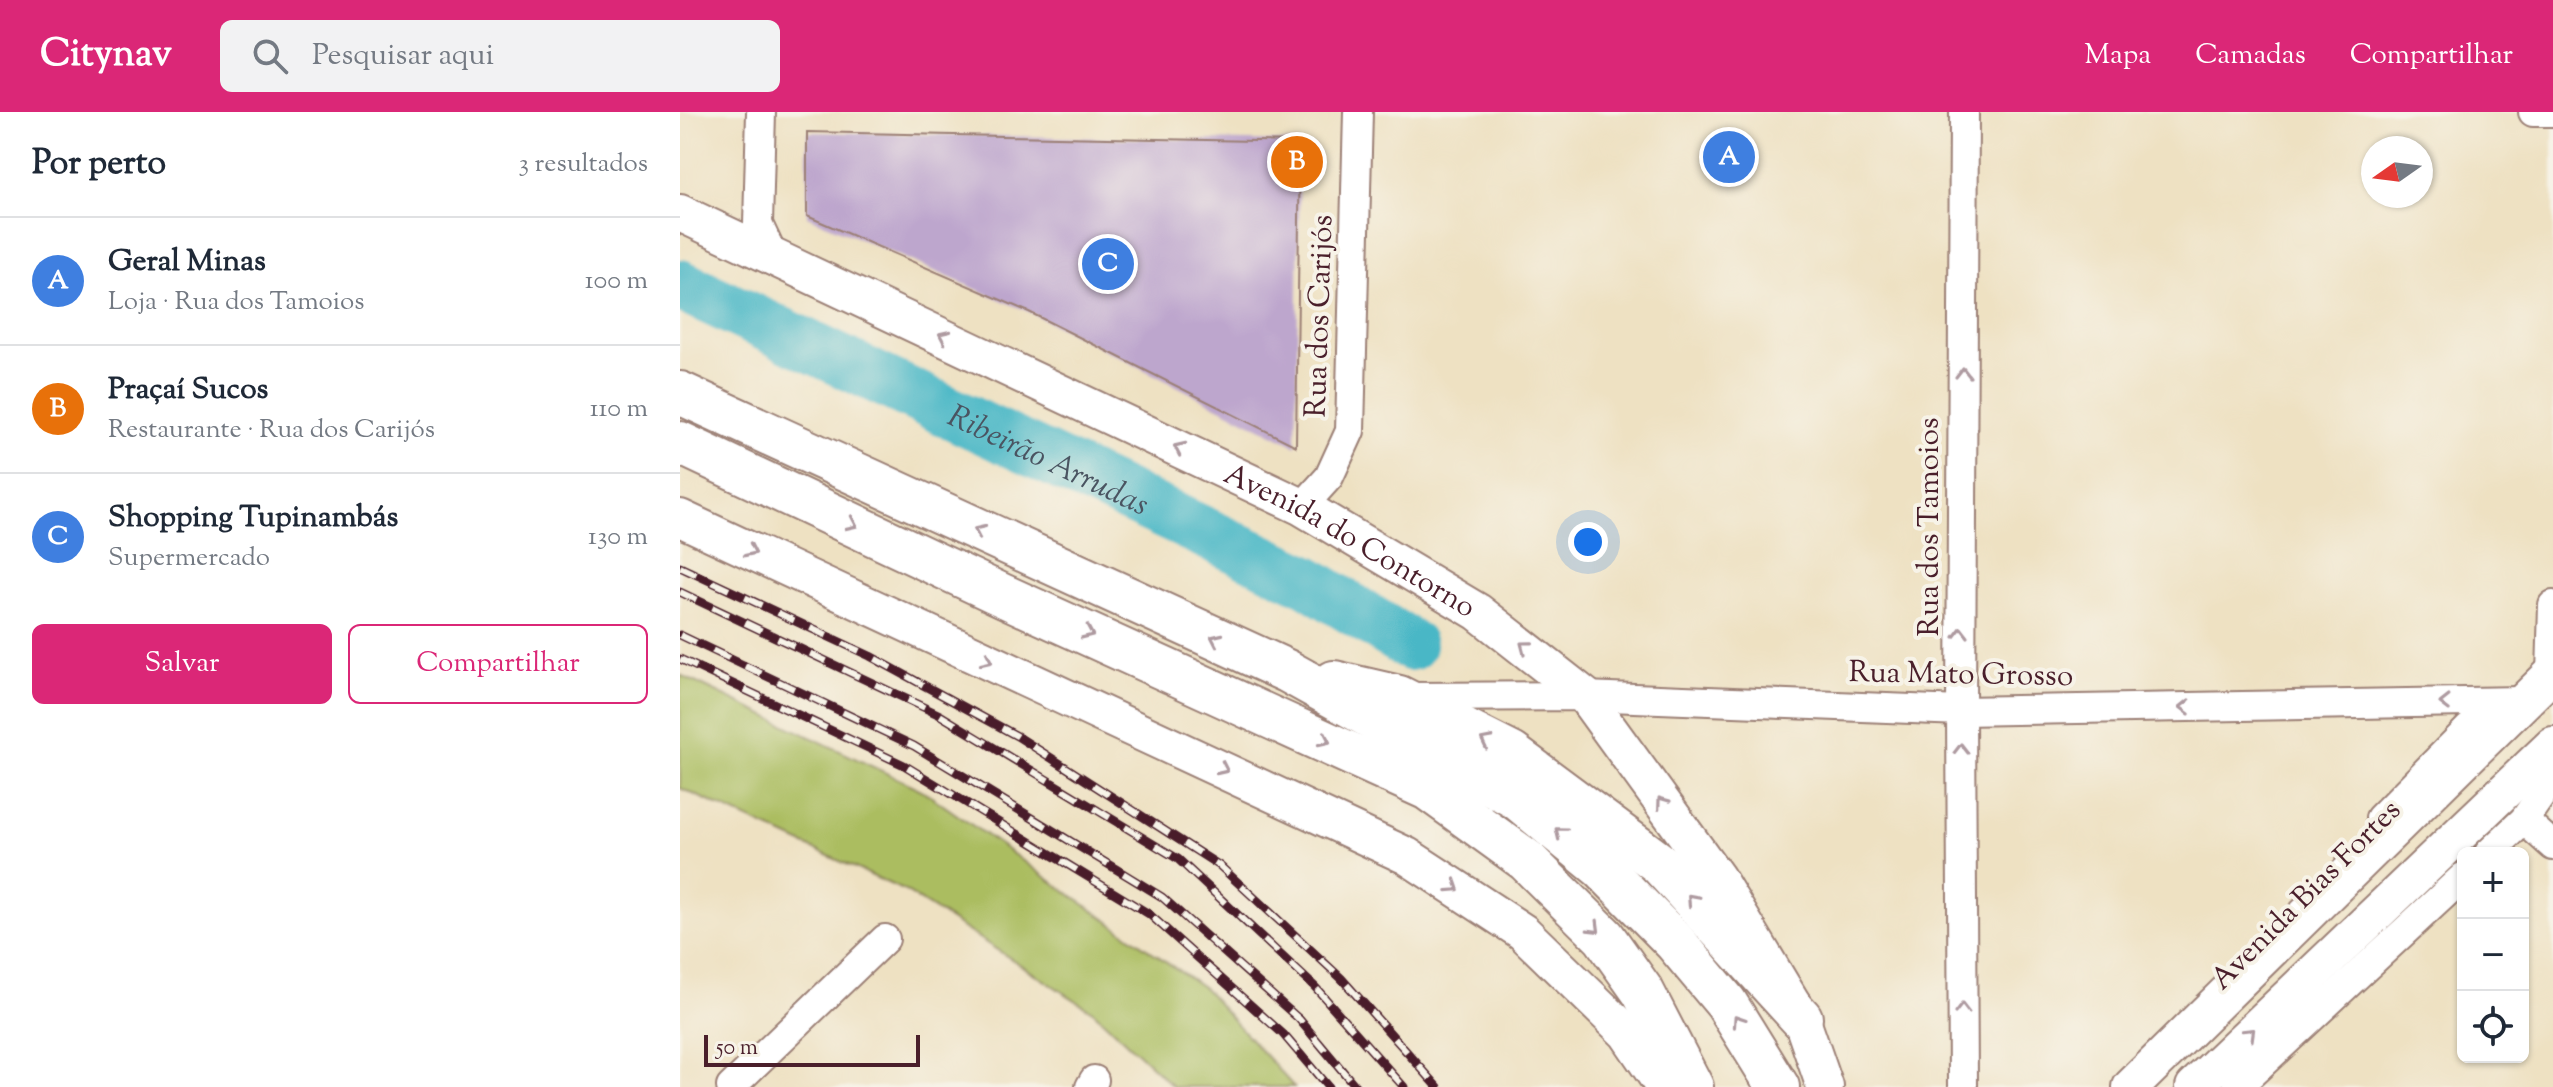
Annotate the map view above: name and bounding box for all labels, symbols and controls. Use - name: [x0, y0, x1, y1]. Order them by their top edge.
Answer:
- search box: [220, 20, 780, 92]
- text: Citynav: [40, 29, 172, 83]
- icon: search: [248, 34, 292, 78]
- text: Pesquisar aqui: [312, 35, 494, 78]
- text: Mapa: [2084, 36, 2151, 76]
- text: Camadas: [2195, 36, 2306, 76]
- text: Compartilhar: [2350, 36, 2513, 76]
- pin: A: [1703, 127, 1755, 187]
- pin: B: [1271, 132, 1323, 192]
- north arrow: [2361, 136, 2433, 208]
- text: Por perto: [32, 140, 166, 189]
- text: 3 resultados: [519, 146, 648, 183]
- street label: Rua dos Carijós: [1295, 214, 1346, 418]
- pin: C: [1082, 234, 1134, 294]
- text: Geral Minas: [108, 241, 266, 284]
- text: A: [47, 263, 69, 300]
- text: 100 m: [585, 263, 648, 300]
- text: Loja · Rua dos Tamoios: [108, 284, 365, 321]
- one-way arrow: [937, 330, 952, 346]
- one-way arrow: [1954, 366, 1972, 379]
- text: Praçaí Sucos: [108, 369, 268, 412]
- text: B: [50, 391, 66, 428]
- text: 110 m: [590, 391, 648, 428]
- water label: Ribeirão Arrudas: [939, 395, 1156, 529]
- text: Restaurante · Rua dos Carijós: [108, 412, 435, 449]
- street label: Rua dos Tamoios: [1909, 417, 1952, 637]
- one-way arrow: [1172, 442, 1187, 458]
- street label: Avenida do Contorno: [1216, 454, 1483, 630]
- text: Shopping Tupinambás: [108, 497, 398, 540]
- one-way arrow: [843, 514, 858, 530]
- text: C: [48, 519, 68, 556]
- text: 130 m: [588, 519, 648, 556]
- your location: [1568, 522, 1608, 562]
- one-way arrow: [973, 524, 987, 540]
- text: Supermercado: [108, 540, 270, 577]
- one-way arrow: [743, 541, 757, 557]
- one-way arrow: [1079, 623, 1094, 639]
- button: Salvar: [32, 624, 332, 704]
- button: Compartilhar: [348, 624, 648, 704]
- one-way arrow: [1952, 626, 1970, 639]
- one-way arrow: [1209, 633, 1224, 649]
- one-way arrow: [1519, 642, 1534, 656]
- one-way arrow: [979, 650, 993, 666]
- street label: Rua Mato Grosso: [1848, 652, 2074, 699]
- one-way arrow: [2438, 694, 2451, 712]
- one-way arrow: [2178, 698, 2191, 716]
- one-way arrow: [1316, 730, 1331, 746]
- one-way arrow: [1480, 735, 1495, 750]
- one-way arrow: [1952, 742, 1970, 755]
- one-way arrow: [1215, 759, 1229, 775]
- street label: Avenida Bias Fortes: [2202, 791, 2412, 1001]
- one-way arrow: [1657, 796, 1672, 811]
- one-way arrow: [1555, 827, 1569, 842]
- map controls: [2457, 847, 2529, 1063]
- button: +: [2457, 847, 2529, 919]
- one-way arrow: [1445, 877, 1460, 892]
- one-way arrow: [1687, 893, 1701, 908]
- one-way arrow: [1586, 919, 1600, 933]
- button: −: [2457, 919, 2529, 991]
- button: locate: [2457, 991, 2529, 1063]
- one-way arrow: [1954, 1002, 1971, 1015]
- one-way arrow: [1733, 1015, 1748, 1029]
- one-way arrow: [2241, 1028, 2255, 1042]
- scale bar: [704, 1031, 920, 1067]
- text: 50 m: [716, 1033, 758, 1065]

